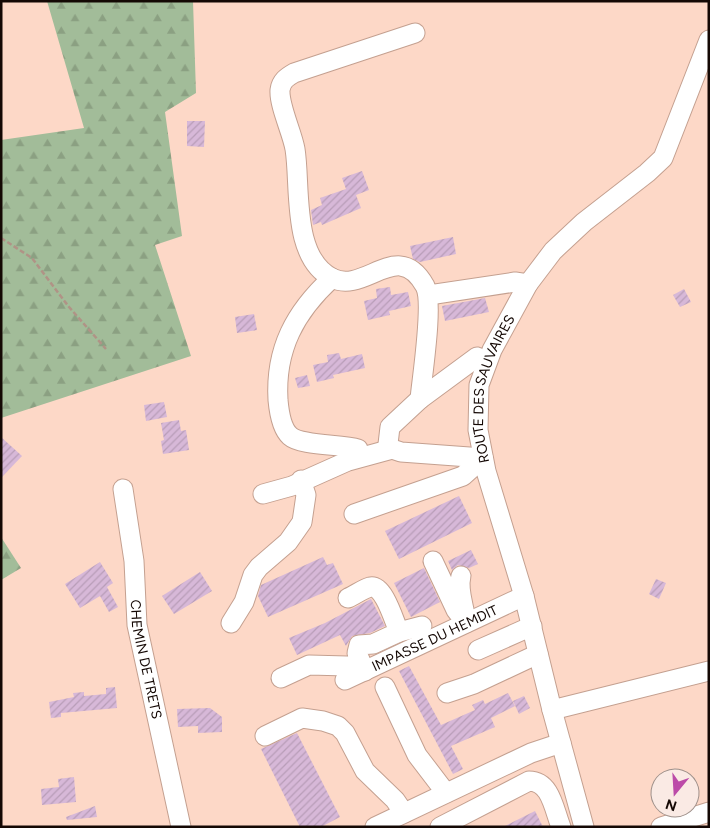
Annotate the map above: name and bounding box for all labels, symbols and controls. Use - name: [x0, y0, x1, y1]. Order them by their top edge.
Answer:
- street label: ROUTE DES SAUVAIRES: [469, 312, 518, 465]
- street label: CHEMIN DE TRETS: [127, 599, 166, 720]
- street label: IMPASSE DU HEMDIT: [369, 601, 501, 675]
- north arrow: [650, 768, 700, 818]
- text: N: [663, 795, 679, 815]

